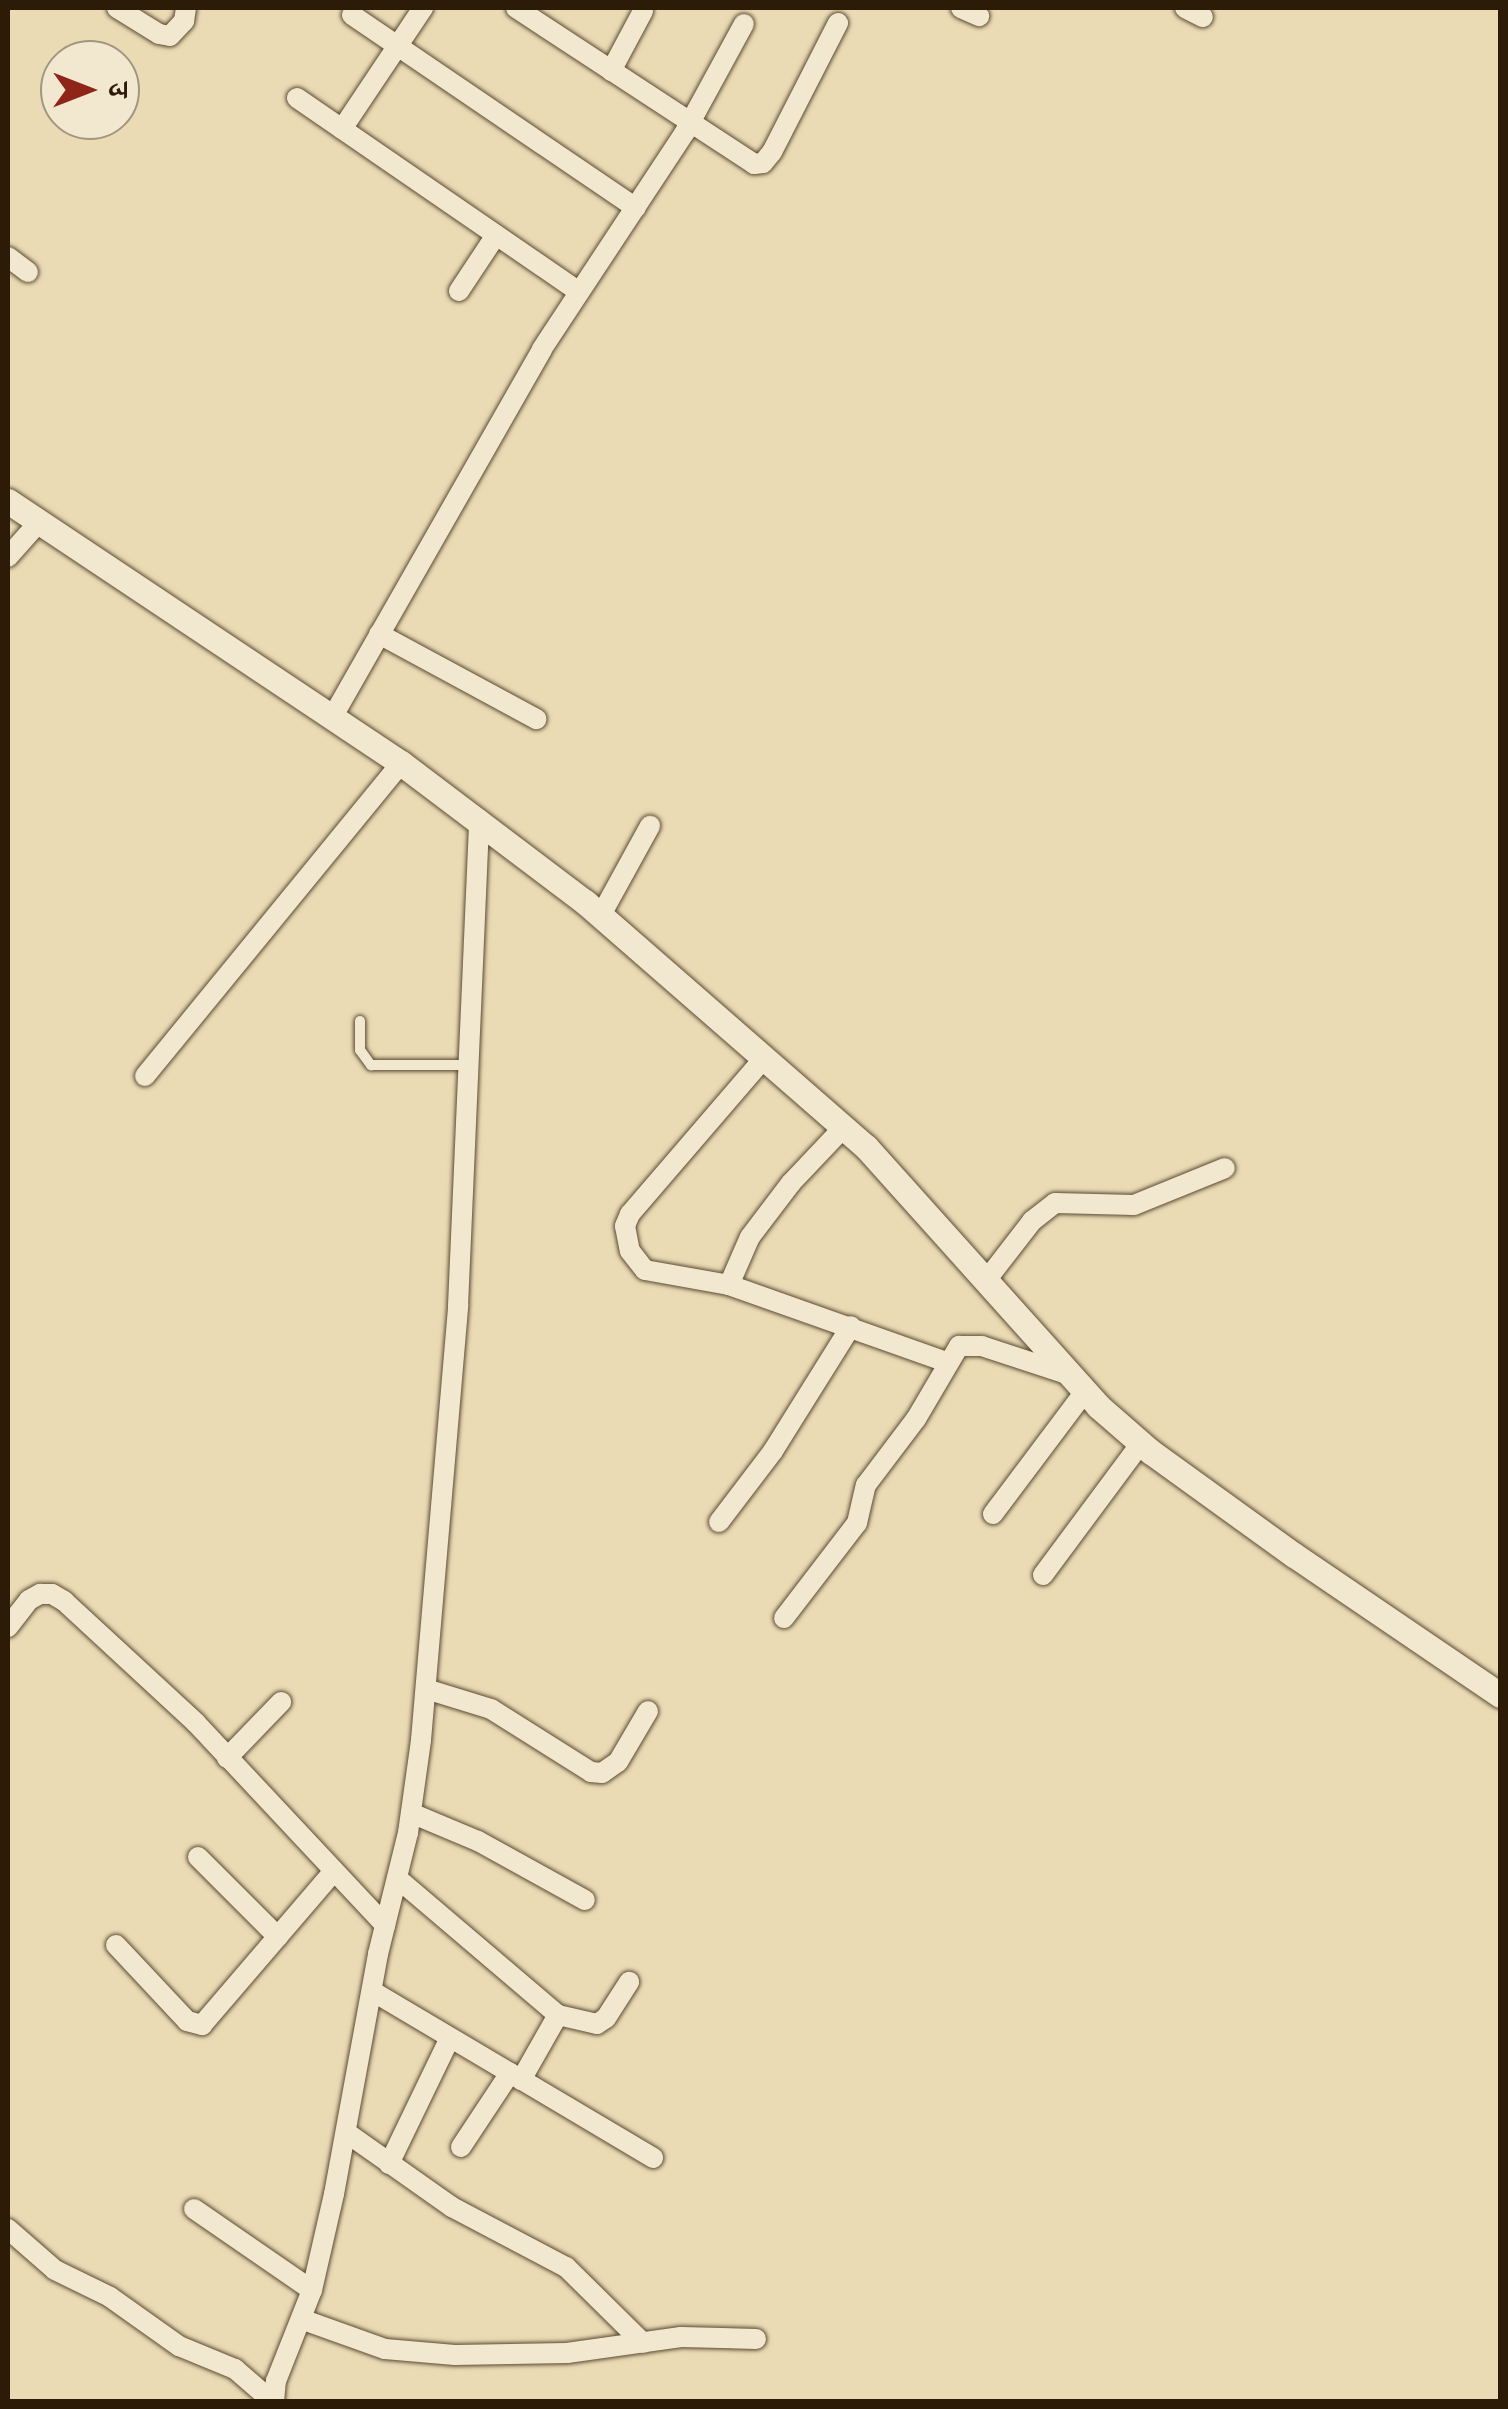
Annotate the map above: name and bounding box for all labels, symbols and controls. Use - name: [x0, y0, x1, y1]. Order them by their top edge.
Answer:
- north arrow: [40, 40, 140, 140]
- text: उ: [99, 83, 137, 97]

